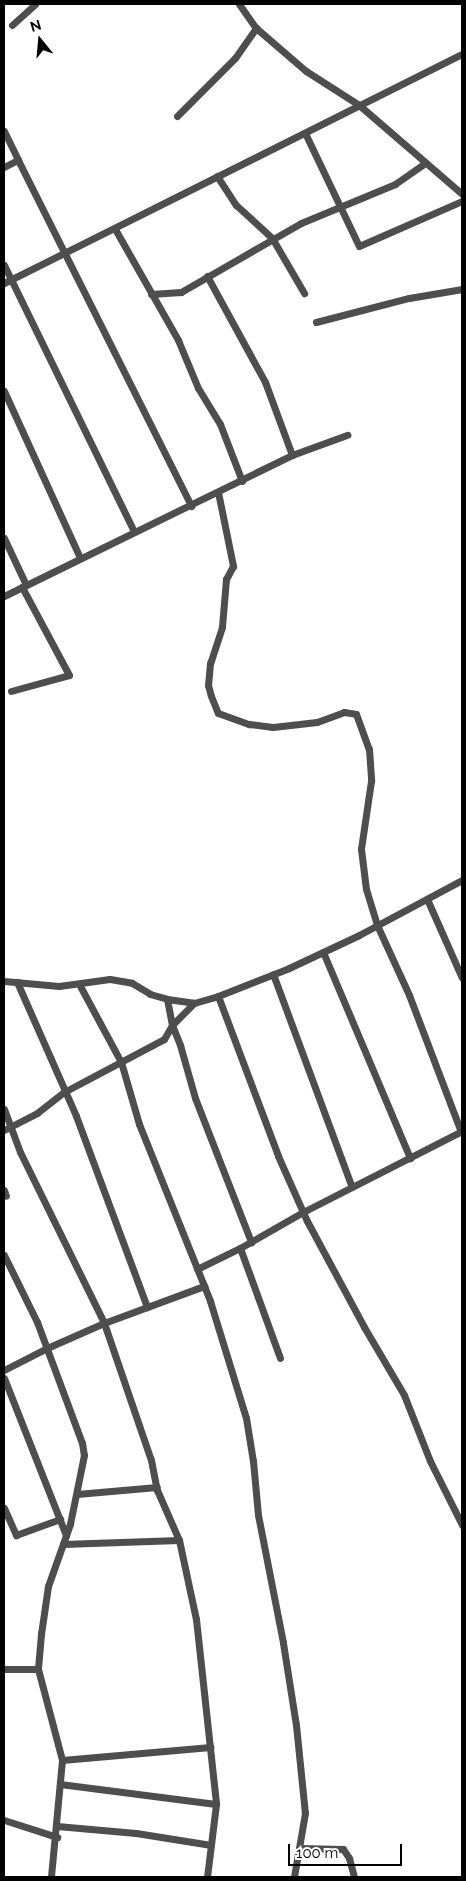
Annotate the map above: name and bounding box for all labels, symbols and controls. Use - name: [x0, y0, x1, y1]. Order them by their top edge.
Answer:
- north arrow: [15, 15, 65, 65]
- text: N: [28, 16, 43, 35]
- scale bar: [291, 1834, 405, 1866]
- text: 100 m: [296, 1844, 338, 1862]

